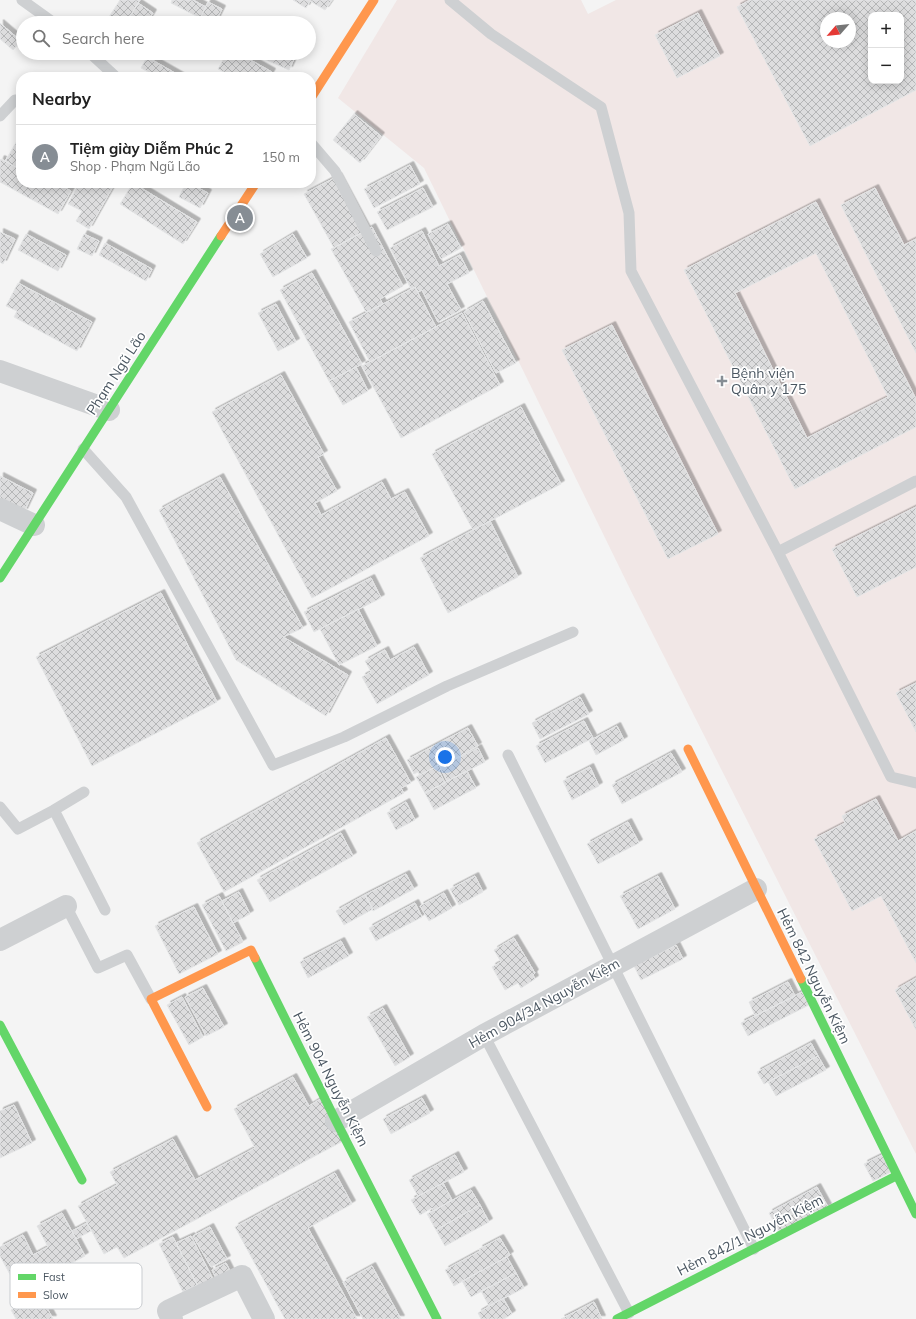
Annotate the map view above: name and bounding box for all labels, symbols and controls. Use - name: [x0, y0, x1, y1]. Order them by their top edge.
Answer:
- north arrow: [820, 12, 856, 48]
- map controls: [868, 12, 904, 84]
- button: +: [868, 12, 904, 48]
- search box: [16, 16, 316, 60]
- icon: search: [30, 27, 52, 49]
- text: Search here: [62, 29, 144, 48]
- button: −: [868, 48, 904, 84]
- text: Nearby: [32, 88, 91, 109]
- text: Tiệm giày Diễm Phúc 2: [70, 139, 234, 158]
- text: A: [40, 149, 50, 165]
- text: 150 m: [262, 149, 300, 165]
- text: Shop · Phạm Ngũ Lão: [70, 158, 200, 174]
- pin: A: [227, 203, 253, 233]
- street label: Phạm Ngũ Lão: [82, 328, 150, 418]
- place label: Bệnh viện Quân y 175: [731, 364, 806, 398]
- marker: Bệnh viện Quân y 175: [716, 375, 728, 387]
- your location: [435, 747, 455, 767]
- street label: Hẻm 842 Nguyễn Kiệm: [773, 905, 855, 1047]
- street label: Hẻm 904/34 Nguyễn Kiệm: [465, 954, 623, 1052]
- street label: Hẻm 904 Nguyễn Kiệm: [289, 1009, 373, 1149]
- street label: Hẻm 842/1 Nguyễn Kiệm: [674, 1190, 826, 1280]
- legend: [10, 1263, 142, 1309]
- text: Fast: [43, 1270, 65, 1284]
- text: Slow: [43, 1288, 69, 1302]

